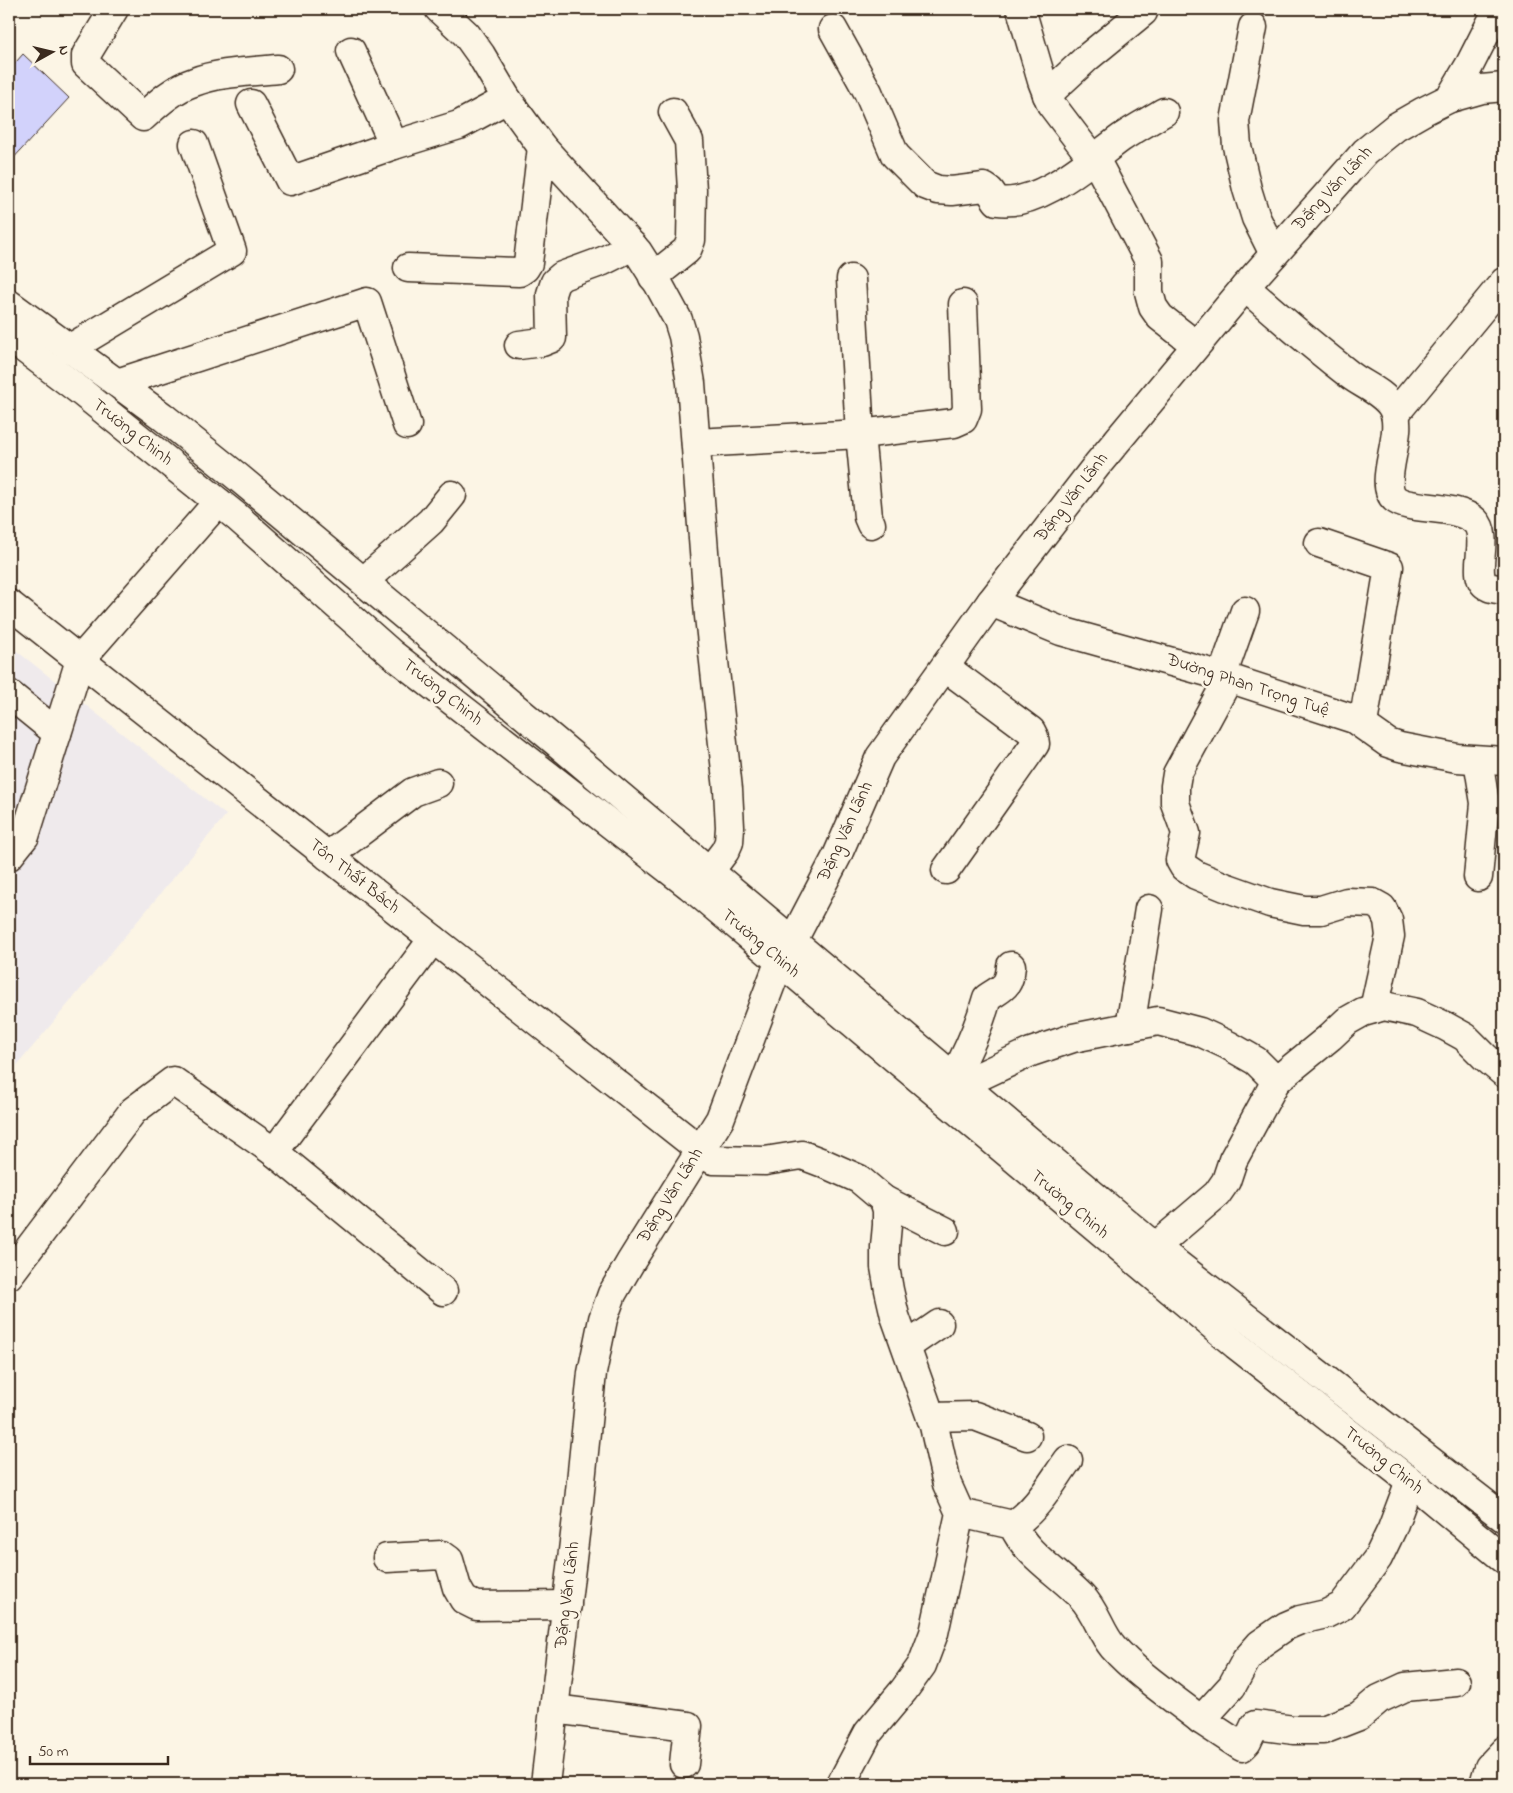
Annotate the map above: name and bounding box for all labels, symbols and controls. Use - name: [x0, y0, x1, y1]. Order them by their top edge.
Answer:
- north arrow: [28, 28, 78, 78]
- text: N: [52, 44, 74, 57]
- street label: Đặng Văn Lãnh: [1286, 141, 1380, 239]
- street label: Trường Chinh: [86, 393, 178, 474]
- street label: Đặng Văn Lãnh: [1028, 447, 1116, 550]
- street label: Đường Phan Trọng Tuệ: [1162, 647, 1333, 726]
- street label: Trường Chinh: [396, 653, 488, 734]
- street label: Đặng Văn Lãnh: [811, 778, 881, 888]
- street label: Tôn Thất Bách: [303, 833, 405, 921]
- street label: Trường Chinh: [714, 903, 805, 986]
- street label: Đặng Văn Lãnh: [631, 1143, 711, 1250]
- street label: Trường Chinh: [1023, 1164, 1114, 1247]
- street label: Trường Chinh: [1337, 1421, 1429, 1502]
- street label: Đặng Văn Lãnh: [548, 1540, 588, 1651]
- scale bar: [30, 1733, 168, 1765]
- text: 50 m: [38, 1741, 69, 1763]

